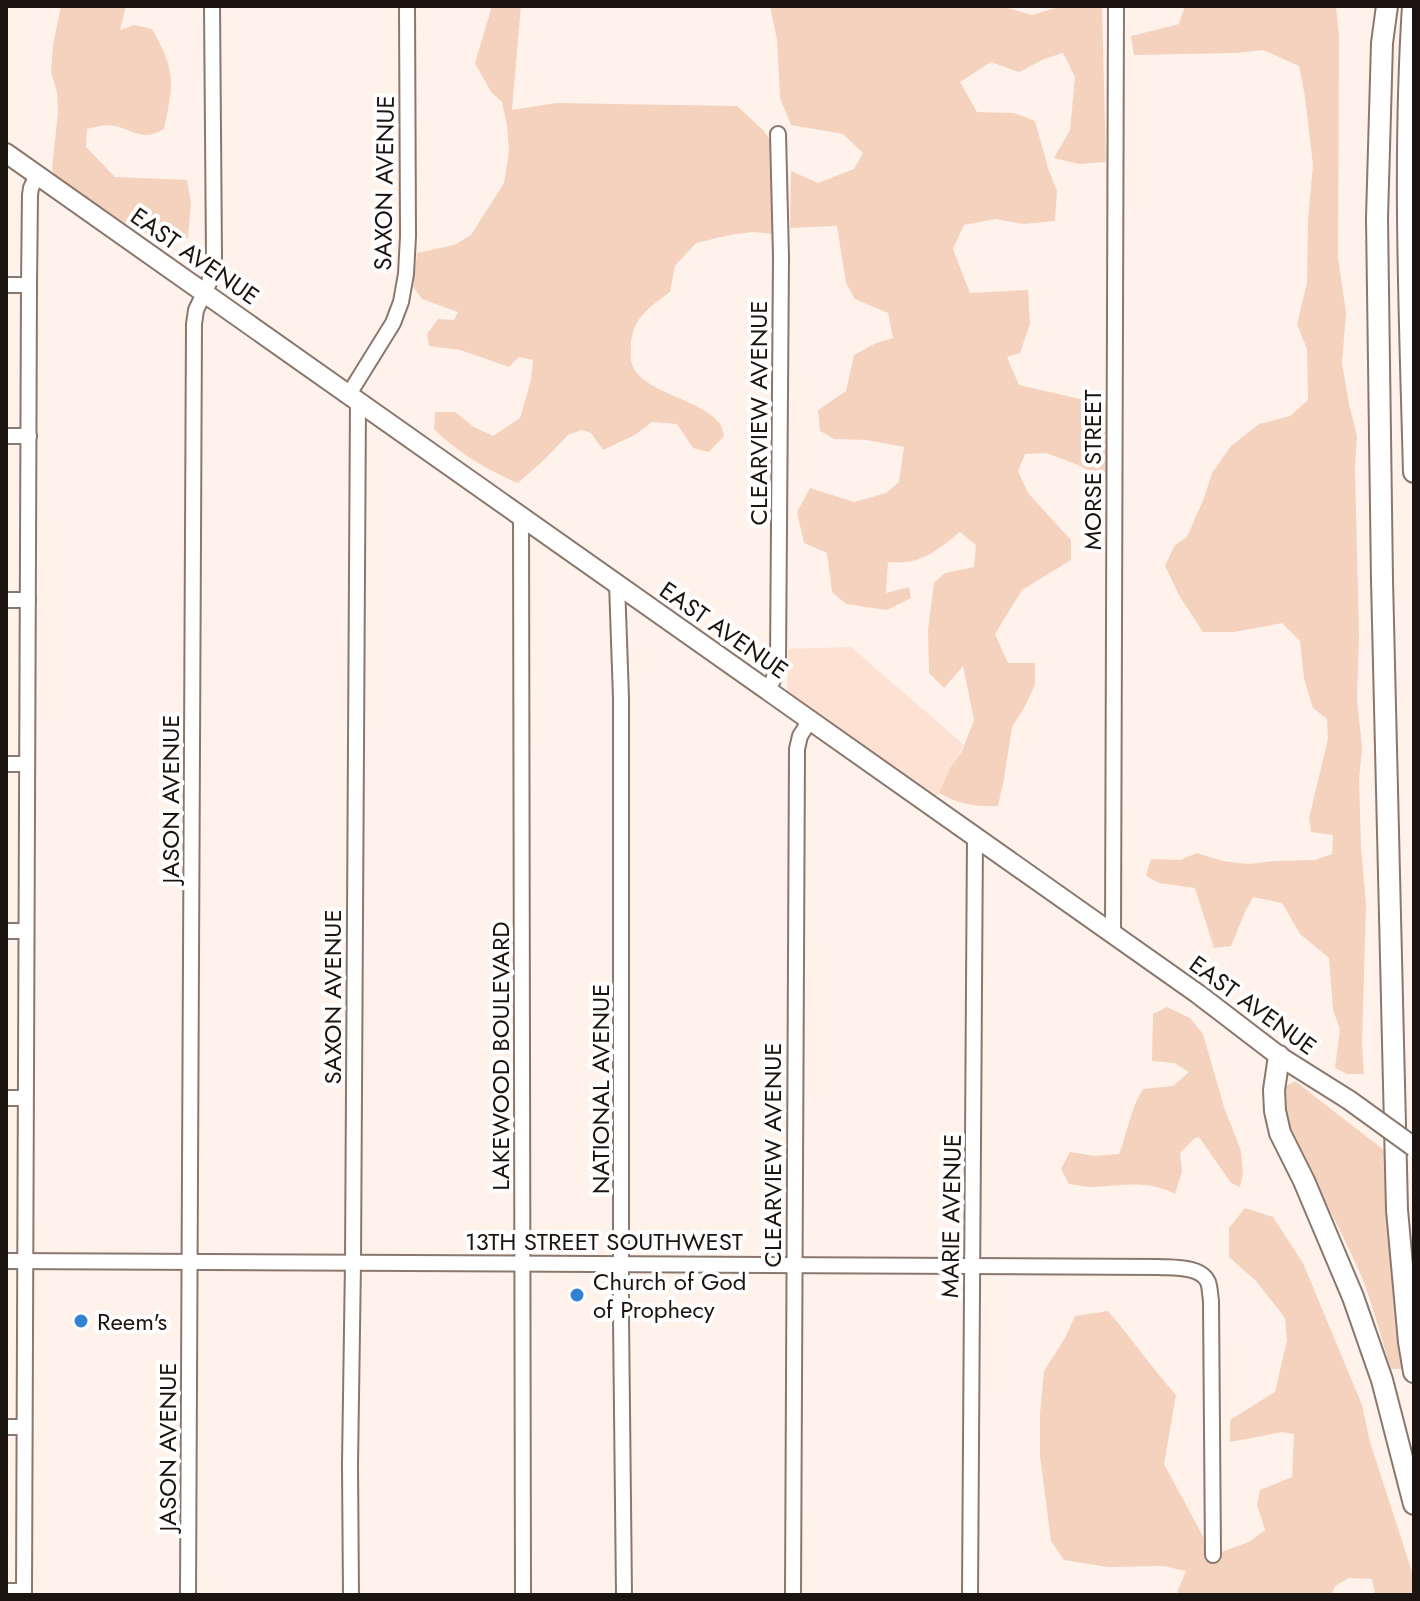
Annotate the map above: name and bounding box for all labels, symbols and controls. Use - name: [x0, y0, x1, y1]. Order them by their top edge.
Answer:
- street label: SAXON AVENUE: [365, 95, 403, 271]
- street label: EAST AVENUE: [124, 199, 266, 313]
- street label: CLEARVIEW AVENUE: [741, 301, 776, 525]
- street label: MORSE STREET: [1075, 390, 1110, 550]
- street label: EAST AVENUE: [653, 573, 795, 687]
- street label: JASON AVENUE: [153, 715, 188, 886]
- street label: SAXON AVENUE: [315, 909, 350, 1085]
- street label: LAKEWOOD BOULEVARD: [483, 921, 518, 1191]
- street label: EAST AVENUE: [1182, 947, 1324, 1063]
- street label: NATIONAL AVENUE: [583, 984, 618, 1194]
- street label: CLEARVIEW AVENUE: [755, 1043, 790, 1267]
- street label: MARIE AVENUE: [932, 1134, 970, 1298]
- street label: 13TH STREET SOUTHWEST: [465, 1224, 743, 1259]
- place label: Church of God of Prophecy: [593, 1264, 746, 1327]
- marker: Church of God of Prophecy: [568, 1286, 586, 1304]
- place label: Reem's: [97, 1304, 167, 1339]
- marker: Reem's: [72, 1312, 90, 1330]
- street label: JASON AVENUE: [150, 1363, 185, 1534]

